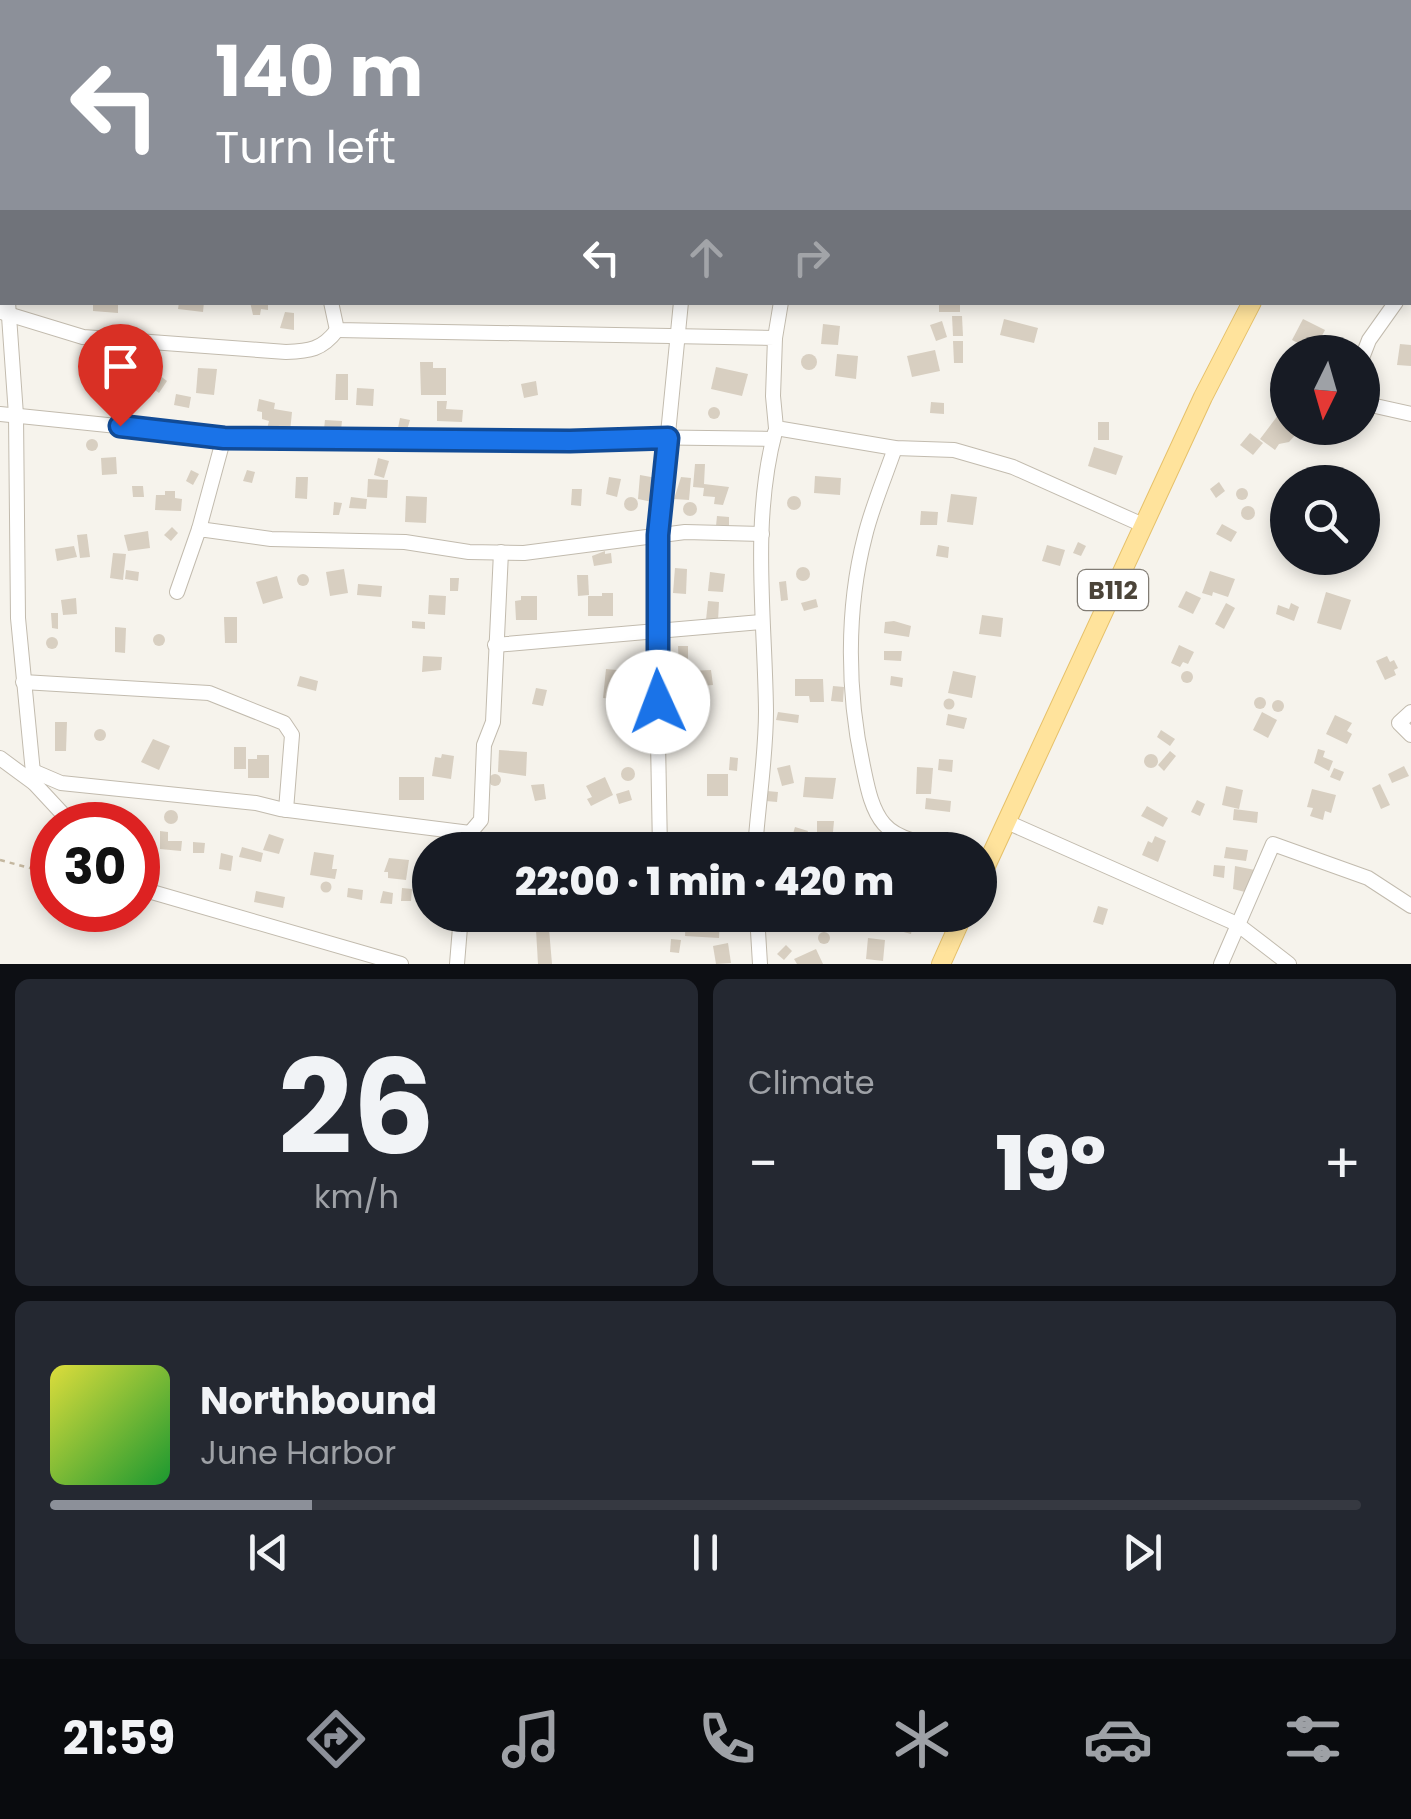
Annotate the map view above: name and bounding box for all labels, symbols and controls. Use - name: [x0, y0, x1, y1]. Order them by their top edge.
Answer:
- text: 140 m: [215, 22, 423, 121]
- icon: left: [50, 40, 180, 170]
- text: Turn left: [215, 116, 396, 179]
- icon: left: [574, 230, 629, 285]
- icon: ahead: [679, 230, 734, 285]
- icon: right: [784, 230, 839, 285]
- pin: [78, 324, 163, 427]
- north arrow: [1270, 335, 1380, 445]
- map controls: [1270, 335, 1380, 575]
- icon: arrive: [93, 339, 148, 394]
- button: search: [1270, 465, 1380, 575]
- road number: B112: [1078, 570, 1148, 610]
- position arrow: [606, 650, 710, 754]
- speed limit sign: 30: [30, 802, 160, 932]
- text: 22:00 · 1 min · 420 m: [515, 855, 894, 908]
- text: 26: [278, 1016, 435, 1199]
- text: Climate: [748, 1060, 875, 1105]
- text: 19°: [996, 1111, 1106, 1216]
- text: −: [748, 1125, 778, 1202]
- text: +: [1323, 1125, 1361, 1202]
- text: km/h: [314, 1174, 399, 1219]
- text: Northbound: [200, 1374, 437, 1427]
- text: June Harbor: [200, 1430, 396, 1475]
- icon: previous: [241, 1525, 296, 1580]
- icon: pause: [678, 1525, 733, 1580]
- icon: next: [1115, 1525, 1170, 1580]
- icon: directions: [301, 1704, 371, 1774]
- icon: music: [496, 1704, 566, 1774]
- icon: phone: [692, 1704, 762, 1774]
- icon: climate: [887, 1704, 957, 1774]
- icon: car: [1083, 1704, 1153, 1774]
- icon: filters: [1278, 1704, 1348, 1774]
- text: 21:59: [63, 1707, 175, 1770]

